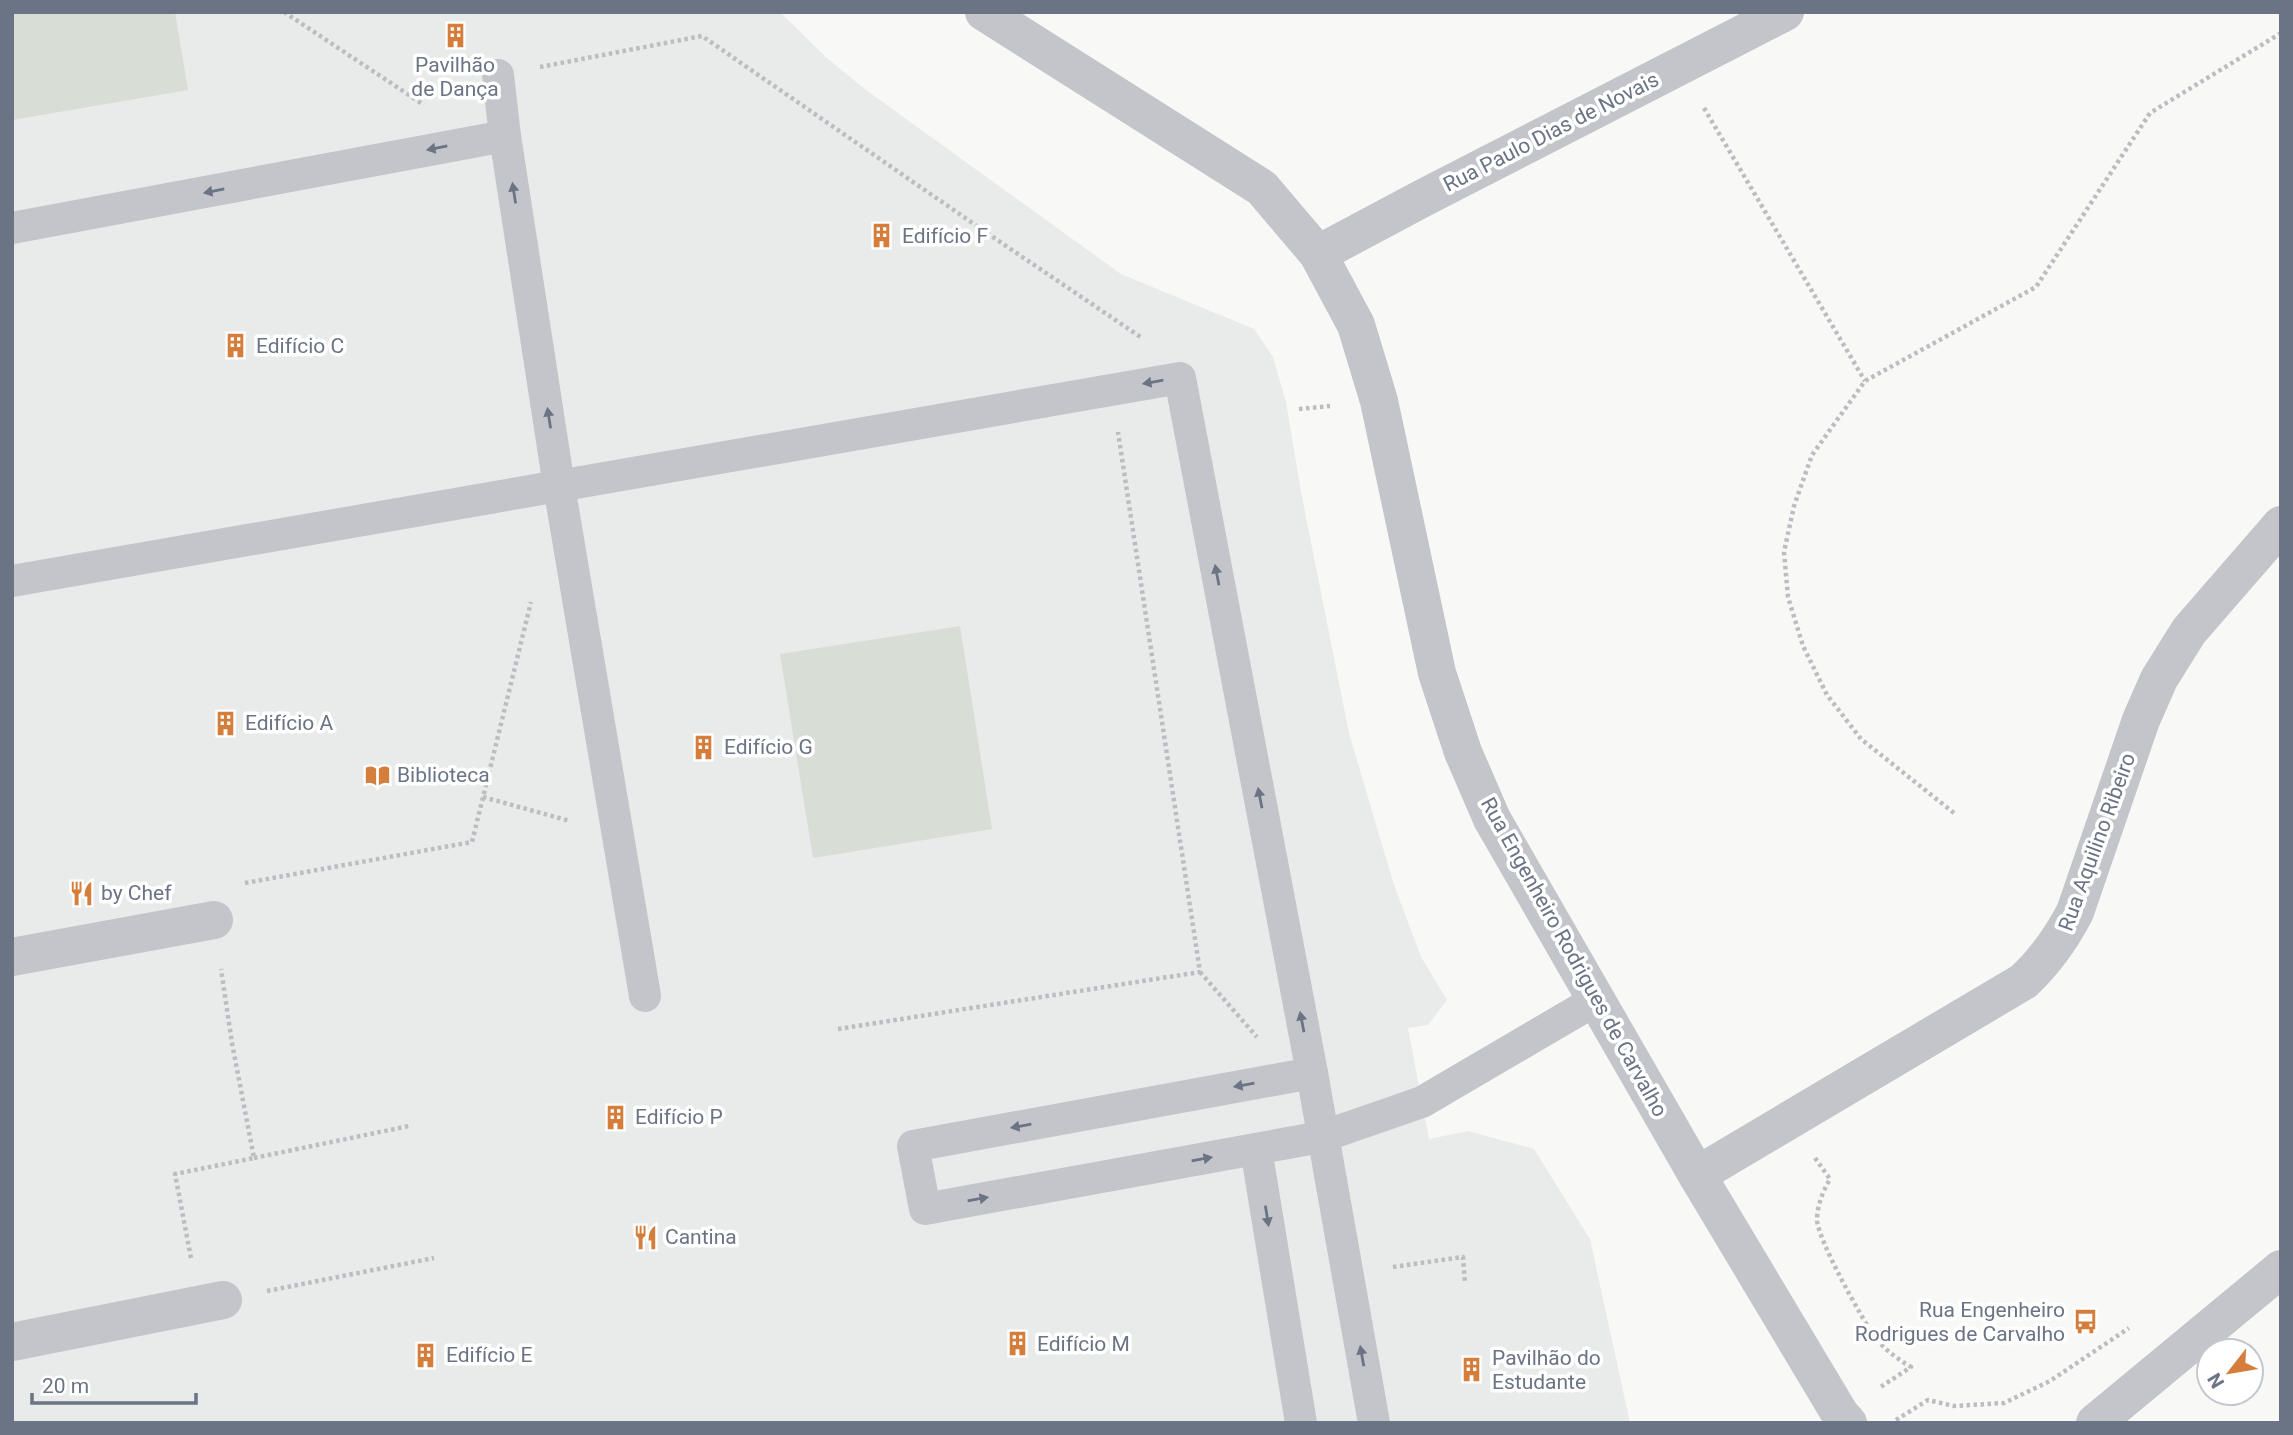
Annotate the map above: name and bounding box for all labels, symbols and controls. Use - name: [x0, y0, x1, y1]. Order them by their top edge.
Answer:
- building icon: Pavilhão de Dança: [441, 22, 469, 50]
- place label: Pavilhão de Dança: [411, 53, 499, 101]
- street label: Rua Paulo Dias de Novais: [1439, 67, 1663, 197]
- one-way arrow: [426, 143, 448, 154]
- one-way arrow: [508, 182, 519, 204]
- one-way arrow: [203, 185, 225, 196]
- building icon: Edifício F: [868, 222, 896, 250]
- place label: Edifício F: [902, 224, 988, 248]
- building icon: Edifício C: [222, 332, 250, 360]
- place label: Edifício C: [256, 334, 344, 358]
- one-way arrow: [1142, 377, 1164, 388]
- one-way arrow: [543, 407, 554, 429]
- one-way arrow: [1212, 564, 1223, 586]
- building icon: Edifício A: [211, 709, 239, 737]
- place label: Edifício A: [245, 711, 333, 735]
- building icon: Edifício G: [690, 733, 718, 761]
- place label: Edifício G: [724, 735, 813, 759]
- street label: Rua Aquilino Ribeiro: [2054, 750, 2140, 934]
- library icon: Biblioteca: [363, 761, 391, 789]
- place label: Biblioteca: [397, 763, 490, 787]
- one-way arrow: [1254, 787, 1265, 809]
- street label: Rua Engenheiro Rodrigues de Carvalho: [1476, 793, 1672, 1121]
- restaurant icon: by Chef: [67, 879, 95, 907]
- place label: by Chef: [101, 881, 172, 905]
- one-way arrow: [1296, 1011, 1307, 1033]
- one-way arrow: [1233, 1080, 1255, 1091]
- building icon: Edifício P: [601, 1103, 629, 1131]
- place label: Edifício P: [635, 1105, 723, 1129]
- one-way arrow: [1010, 1121, 1032, 1132]
- one-way arrow: [1191, 1153, 1213, 1164]
- one-way arrow: [967, 1194, 989, 1205]
- one-way arrow: [1262, 1205, 1273, 1227]
- restaurant icon: Cantina: [631, 1223, 659, 1251]
- place label: Cantina: [665, 1225, 737, 1249]
- place label: Rua Engenheiro Rodrigues de Carvalho: [1855, 1298, 2065, 1346]
- bus stop icon: Rua Engenheiro Rodrigues de Carvalho: [2071, 1308, 2099, 1336]
- building icon: Edifício M: [1003, 1330, 1031, 1358]
- place label: Edifício M: [1037, 1332, 1130, 1356]
- north arrow: [2195, 1337, 2265, 1407]
- building icon: Edifício E: [412, 1341, 440, 1369]
- place label: Edifício E: [446, 1343, 532, 1367]
- one-way arrow: [1356, 1345, 1367, 1367]
- place label: Pavilhão do Estudante: [1492, 1346, 1601, 1394]
- building icon: Pavilhão do Estudante: [1458, 1356, 1486, 1384]
- scale bar: [32, 1362, 196, 1406]
- text: N: [2203, 1369, 2229, 1392]
- text: 20 m: [42, 1374, 89, 1398]

